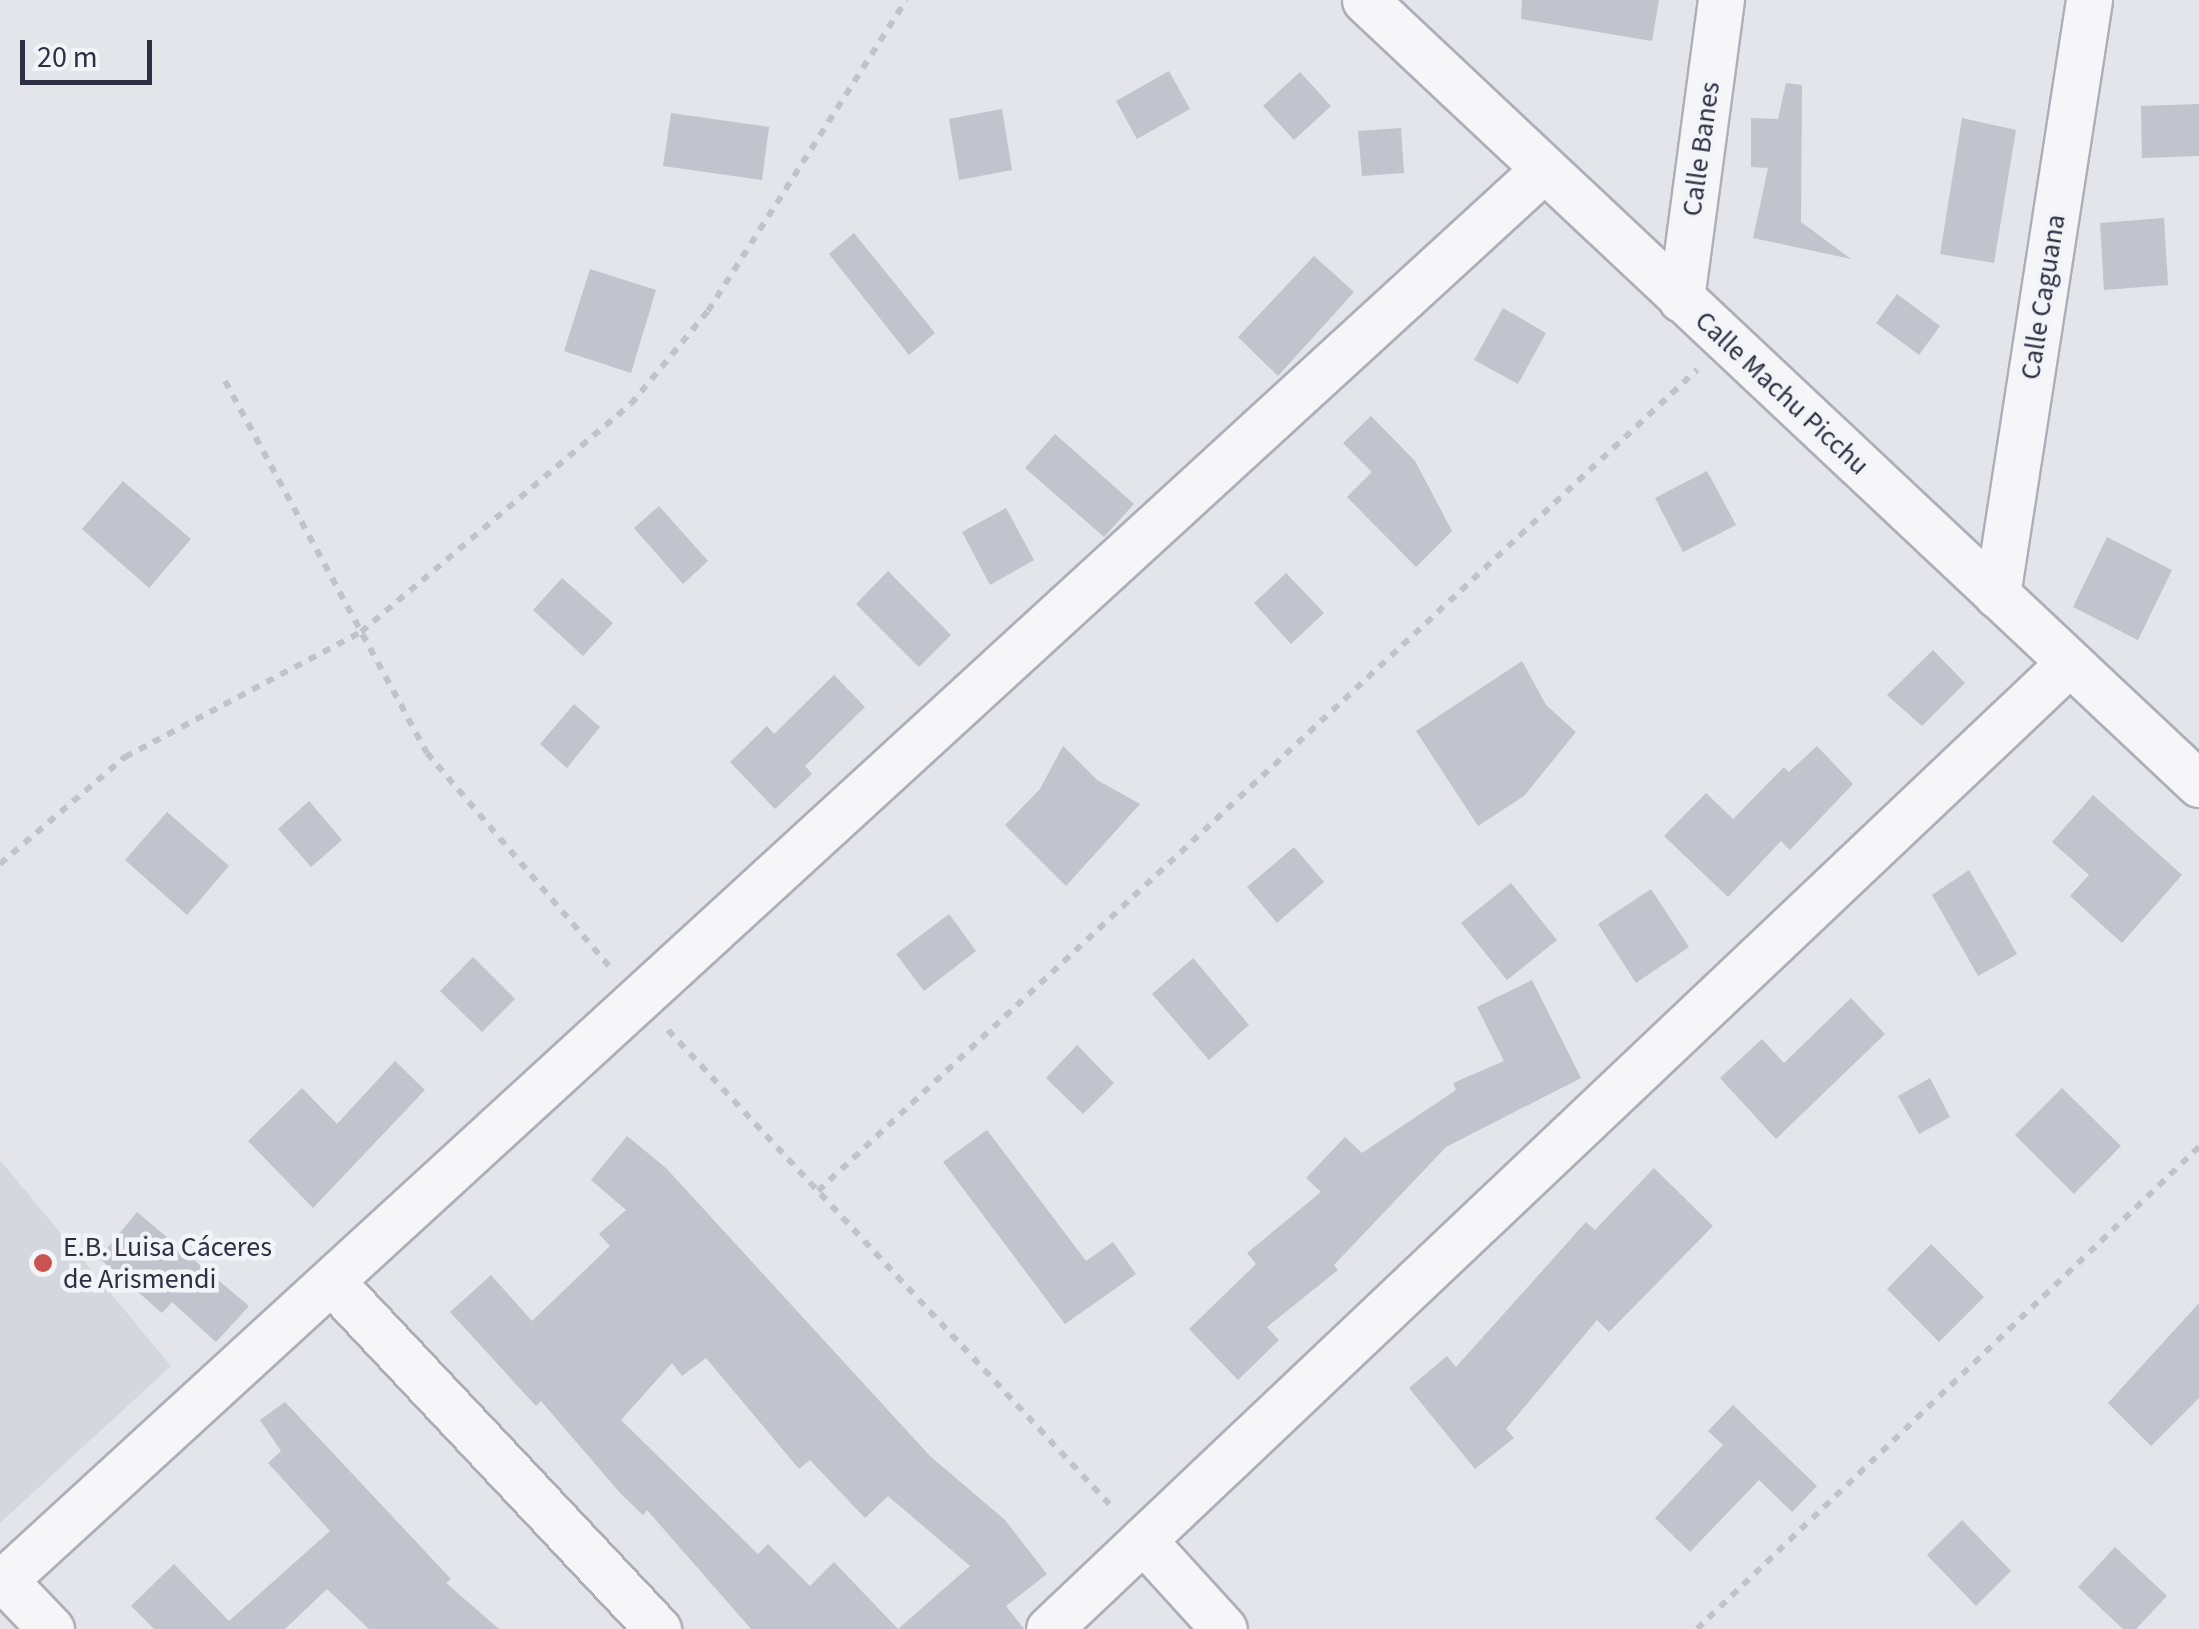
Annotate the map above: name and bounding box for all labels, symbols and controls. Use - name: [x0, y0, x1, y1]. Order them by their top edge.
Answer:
- scale bar: [25, 20, 158, 82]
- text: 20 m: [37, 36, 98, 79]
- street label: Calle Banes: [1675, 80, 1727, 218]
- street label: Calle Caguana: [2013, 212, 2073, 382]
- street label: Calle Machu Picchu: [1688, 304, 1876, 482]
- place label: E.B. Luisa Cáceres de Arismendi: [63, 1230, 272, 1296]
- marker: E.B. Luisa Cáceres de Arismendi: [32, 1252, 54, 1274]

